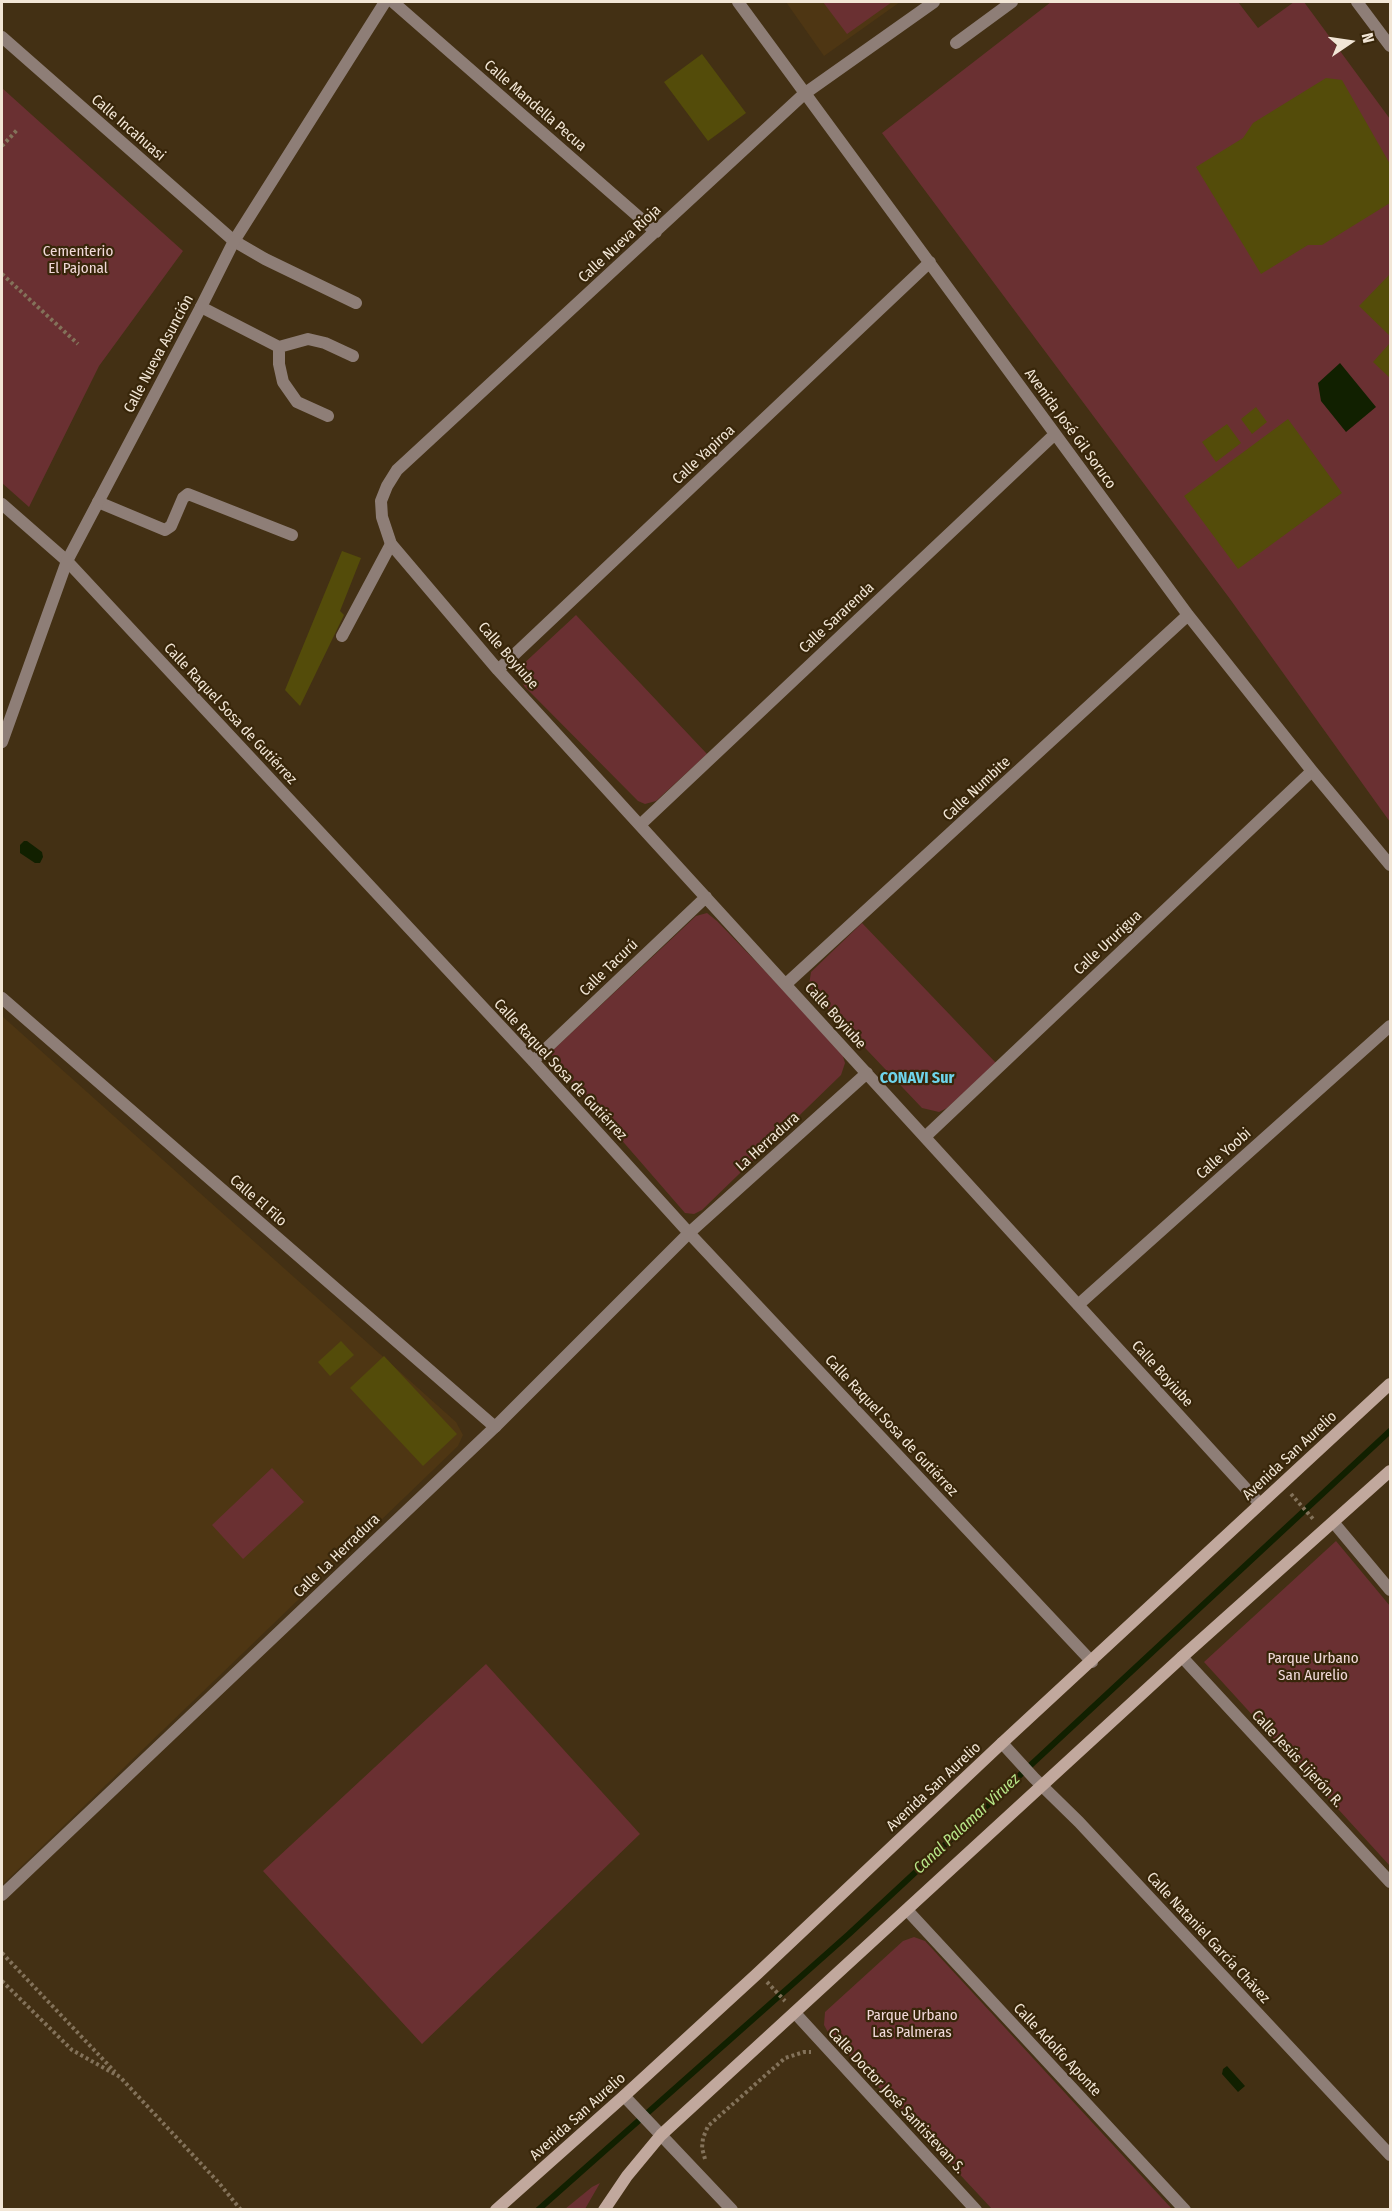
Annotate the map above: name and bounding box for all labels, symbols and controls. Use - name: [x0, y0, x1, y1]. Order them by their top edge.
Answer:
- north arrow: [1320, 12, 1380, 72]
- text: N: [1358, 31, 1378, 45]
- street label: Calle Mandella Pecua: [480, 57, 590, 155]
- street label: Calle Incahuasi: [87, 91, 169, 165]
- street label: Calle Nueva Rioja: [575, 201, 665, 287]
- park label: Cementerio El Pajonal: [43, 243, 113, 278]
- street label: Calle Nueva Asunción: [120, 292, 198, 416]
- street label: Avenida José Gil Soruco: [1020, 365, 1120, 493]
- street label: Calle Yapiroa: [669, 422, 739, 488]
- street label: Calle Sararenda: [796, 579, 878, 657]
- street label: Calle Boyiube: [474, 619, 542, 693]
- street label: Calle Raquel Sosa de Gutiérrez: [160, 640, 300, 788]
- street label: Calle Numbite: [939, 753, 1015, 825]
- street label: Calle Ururigua: [1070, 907, 1146, 979]
- street label: Calle Tacurú: [576, 936, 642, 1000]
- street label: Calle Boyiube: [800, 979, 870, 1053]
- street label: Calle Raquel Sosa de Gutiérrez: [490, 996, 630, 1144]
- district label: CONAVI Sur: [880, 1069, 954, 1089]
- street label: La Herradura: [733, 1109, 803, 1175]
- street label: Calle Yoobi: [1193, 1125, 1255, 1183]
- street label: Calle El Filo: [226, 1171, 290, 1231]
- street label: Calle Boyiube: [1127, 1337, 1197, 1411]
- street label: Calle Raquel Sosa de Gutiérrez: [821, 1352, 961, 1500]
- street label: Avenida San Aurelio: [1239, 1408, 1341, 1504]
- street label: Calle La Herradura: [290, 1510, 384, 1602]
- park label: Parque Urbano San Aurelio: [1267, 1650, 1359, 1685]
- street label: Calle Jesús Lijerón R.: [1247, 1707, 1347, 1811]
- street label: Avenida San Aurelio: [883, 1739, 985, 1835]
- water label: Canal Palamar Viruez: [910, 1770, 1024, 1878]
- street label: Calle Nataniel García Chávez: [1142, 1869, 1274, 2007]
- street label: Calle Adolfo Aponte: [1009, 2000, 1105, 2100]
- park label: Parque Urbano Las Palmeras: [866, 2007, 958, 2042]
- street label: Calle Doctor José Santistevan S.: [824, 2024, 968, 2178]
- street label: Avenida San Aurelio: [527, 2069, 629, 2165]

